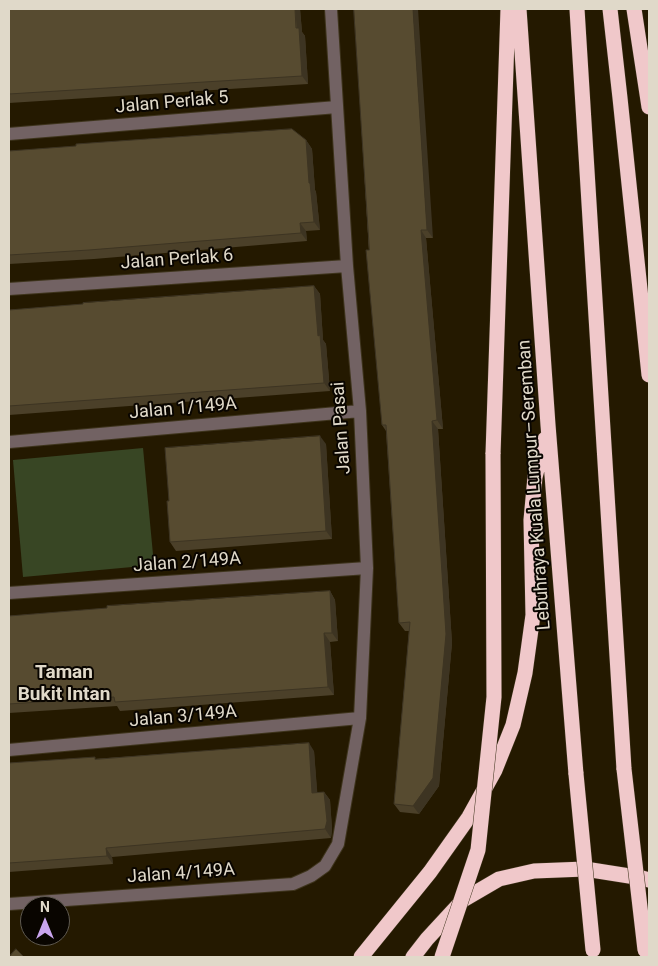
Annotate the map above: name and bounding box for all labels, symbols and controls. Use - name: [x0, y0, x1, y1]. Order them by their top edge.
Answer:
- street label: Jalan Perlak 5: [115, 87, 229, 119]
- street label: Jalan Perlak 6: [120, 245, 234, 275]
- street label: Lebuhraya Kuala Lumpur–Seremban: [514, 339, 556, 631]
- street label: Jalan Pasai: [328, 381, 356, 475]
- street label: Jalan 1/149A: [128, 394, 238, 424]
- street label: Jalan 2/149A: [132, 548, 242, 578]
- district label: Taman Bukit Intan: [18, 662, 110, 706]
- street label: Jalan 3/149A: [128, 702, 238, 732]
- street label: Jalan 4/149A: [126, 859, 236, 889]
- north arrow: [20, 896, 70, 946]
- text: N: [40, 899, 50, 915]

